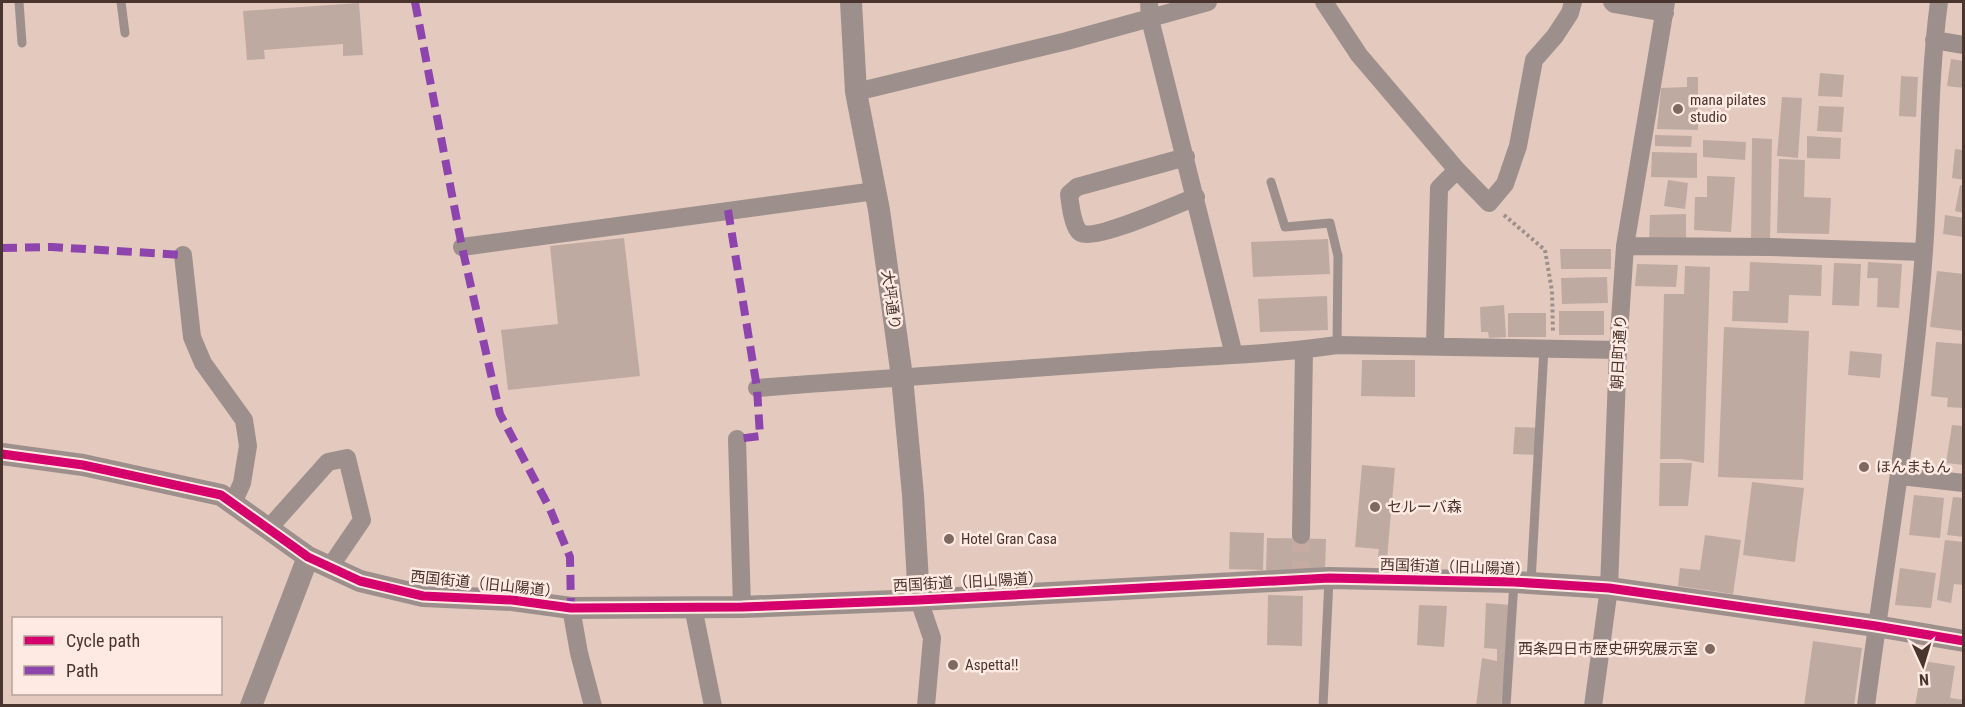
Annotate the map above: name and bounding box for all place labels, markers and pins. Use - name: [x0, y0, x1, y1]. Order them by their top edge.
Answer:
- place label: mana pilates studio: [1690, 91, 1766, 126]
- marker: mana pilates studio: [1671, 102, 1685, 116]
- place label: ほんまもん: [1876, 458, 1951, 476]
- marker: ほんまもん: [1857, 460, 1871, 474]
- place label: セルーバ森: [1387, 498, 1462, 516]
- marker: セルーバ森: [1368, 500, 1382, 514]
- place label: Hotel Gran Casa: [961, 530, 1057, 548]
- marker: Hotel Gran Casa: [942, 532, 956, 546]
- place label: 西条四日市歴史研究展示室: [1518, 640, 1698, 658]
- marker: 西条四日市歴史研究展示室: [1703, 642, 1717, 656]
- place label: Aspetta!!: [965, 656, 1018, 674]
- marker: Aspetta!!: [946, 658, 960, 672]

